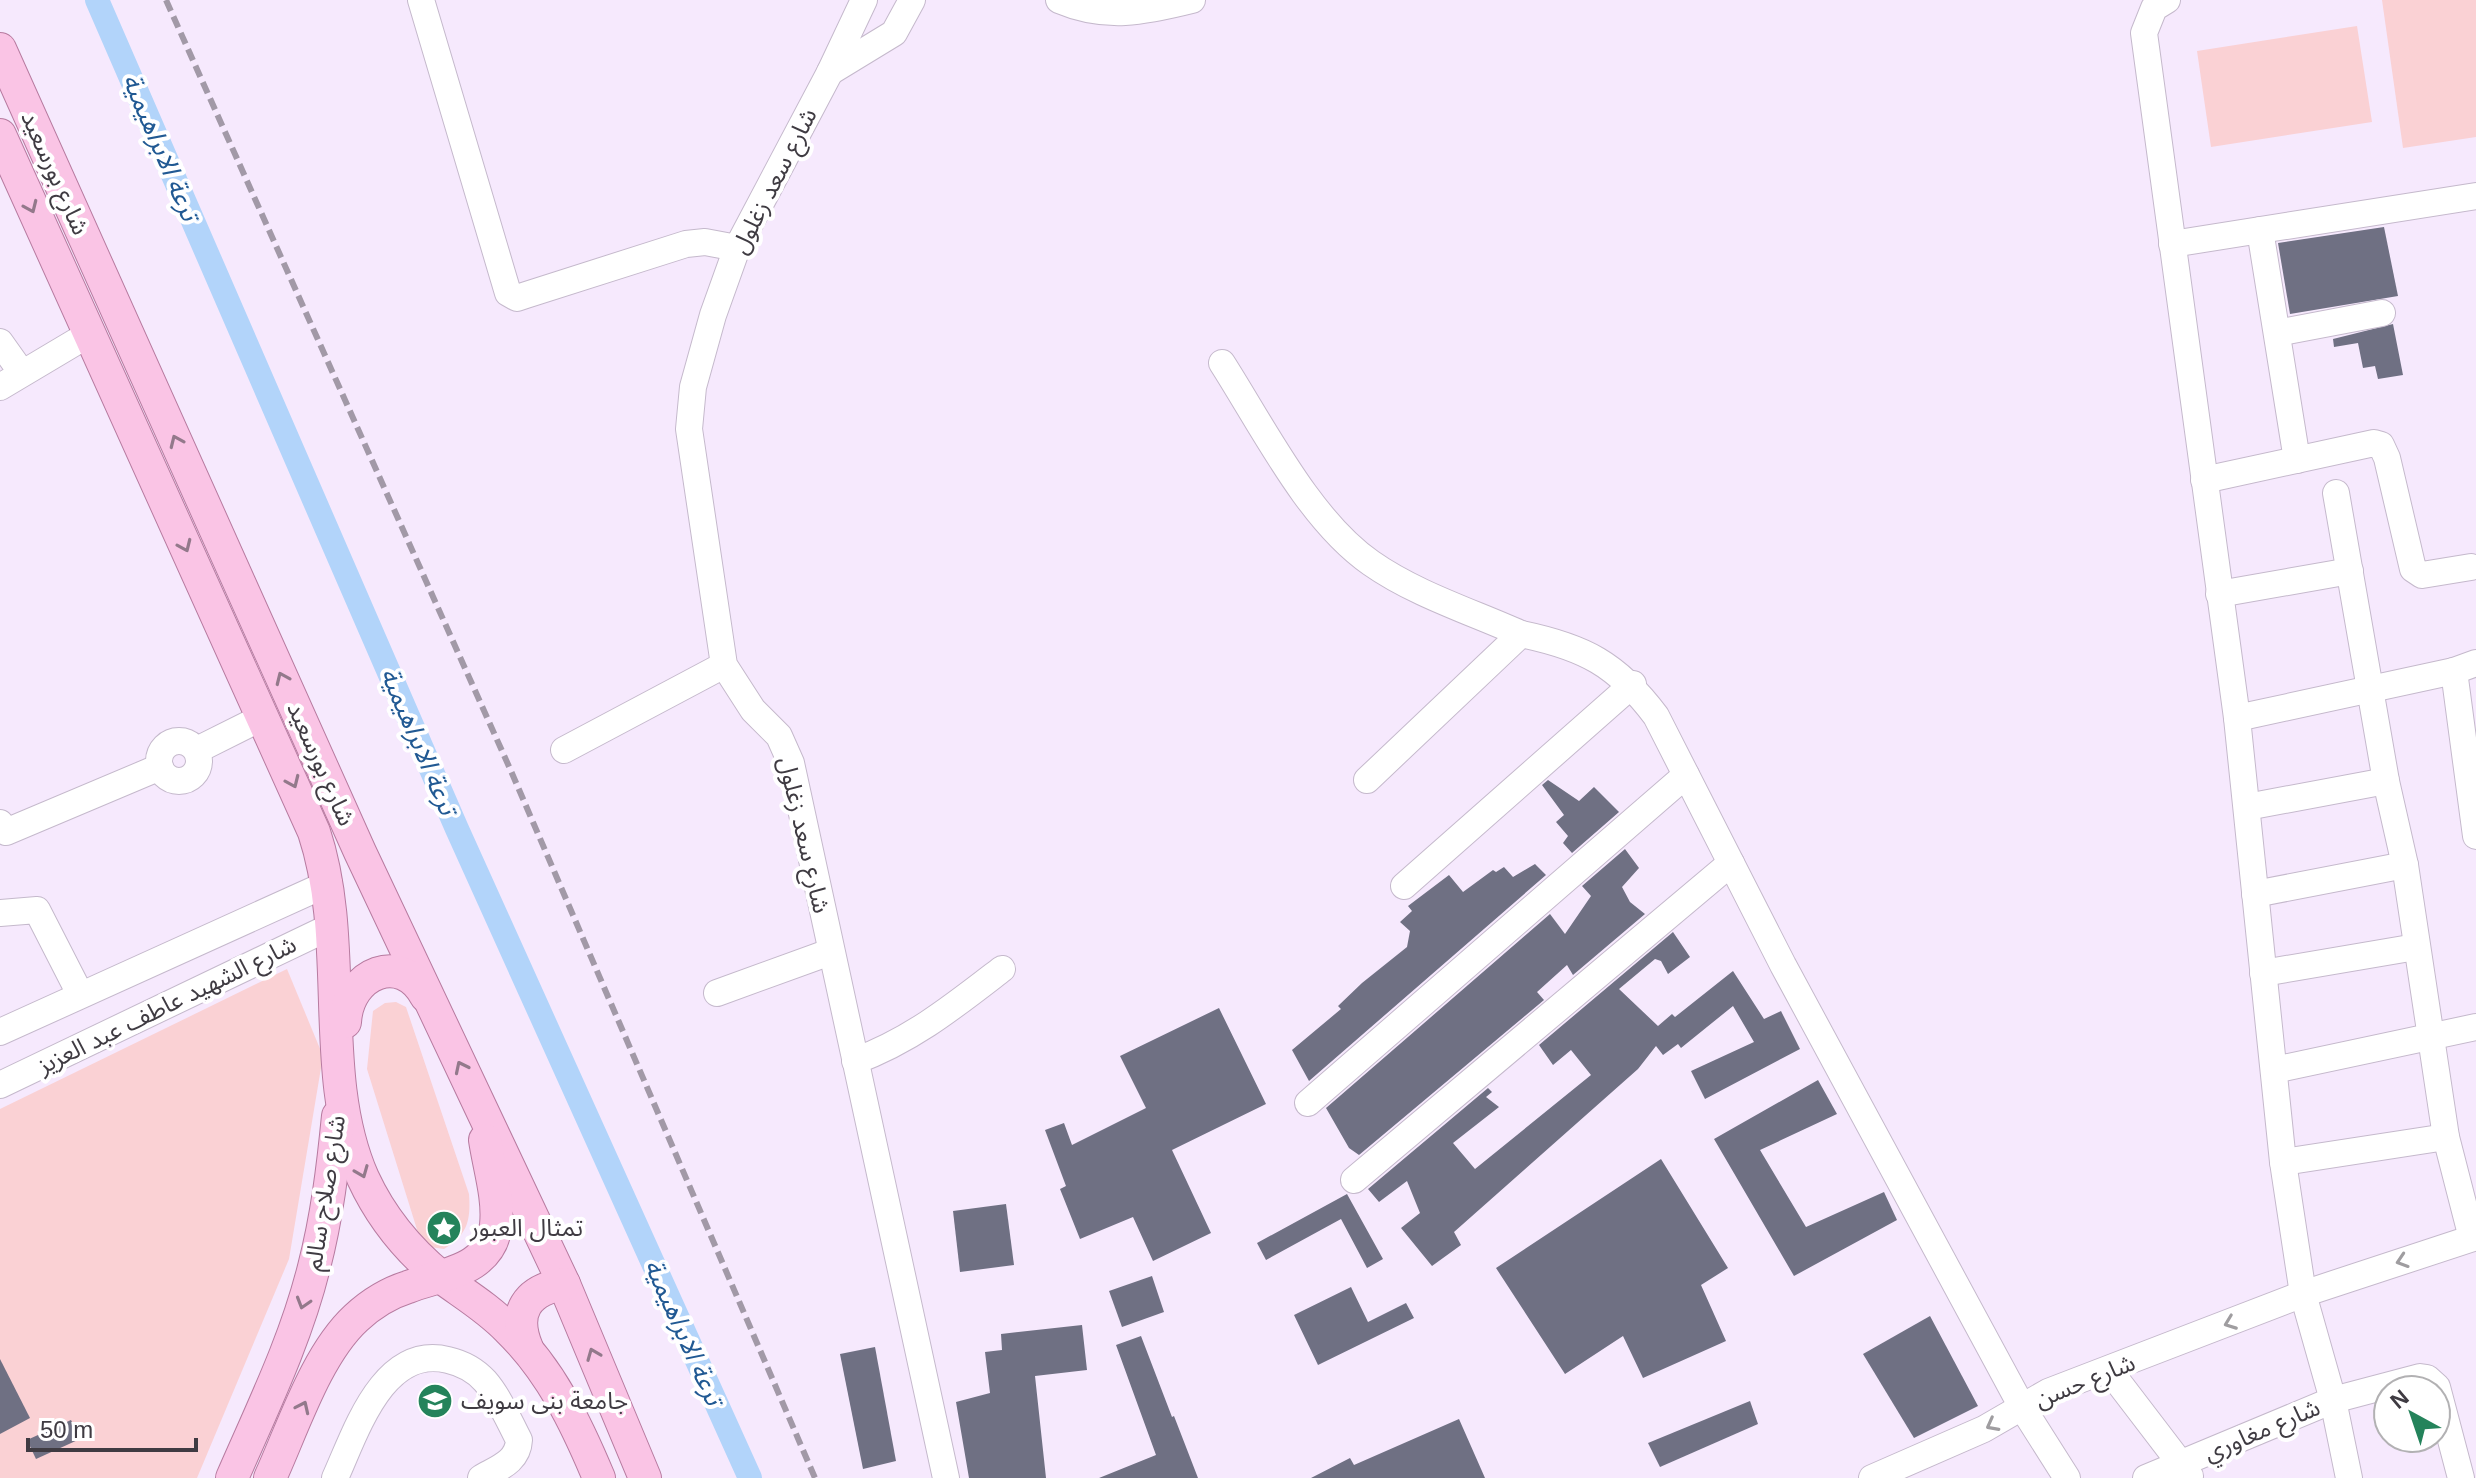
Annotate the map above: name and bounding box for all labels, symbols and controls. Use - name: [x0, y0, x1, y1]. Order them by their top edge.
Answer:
- water label: ترعة الابراهيمية: [116, 69, 207, 228]
- street label: شارع سعد زغلول: [725, 104, 825, 260]
- street label: شارع بورسعيد: [13, 107, 95, 240]
- one-way arrow: [22, 199, 38, 213]
- one-way arrow: [169, 435, 185, 450]
- one-way arrow: [175, 537, 191, 552]
- water label: ترعة الابراهيمية: [374, 663, 465, 822]
- one-way arrow: [276, 672, 292, 687]
- street label: شارع بورسعيد: [279, 698, 361, 831]
- street label: شارع سعد زغلول: [769, 754, 836, 917]
- one-way arrow: [283, 774, 299, 788]
- street label: شارع الشهيد عاطف عبد العزيز: [32, 930, 302, 1083]
- one-way arrow: [455, 1061, 471, 1076]
- street label: شارع صلاح سالم: [299, 1113, 354, 1273]
- one-way arrow: [352, 1164, 369, 1178]
- place icon: تمثال العبور: [425, 1209, 463, 1247]
- place label: تمثال العبور: [469, 1214, 583, 1242]
- one-way arrow: [2396, 1252, 2410, 1268]
- water label: ترعة الابراهيمية: [638, 1254, 731, 1413]
- one-way arrow: [297, 1296, 313, 1310]
- one-way arrow: [2224, 1313, 2238, 1330]
- one-way arrow: [587, 1348, 603, 1362]
- street label: شارع حسن: [2031, 1348, 2140, 1417]
- north arrow: [2372, 1374, 2452, 1454]
- school or university icon: جامعة بنى سويف: [416, 1382, 454, 1420]
- text: N: [2385, 1384, 2414, 1414]
- place label: جامعة بنى سويف: [461, 1387, 628, 1415]
- street label: شارع مغاوري: [2200, 1393, 2326, 1471]
- one-way arrow: [293, 1401, 309, 1415]
- scale bar: [28, 1402, 196, 1452]
- one-way arrow: [1985, 1415, 2000, 1430]
- text: 50 m: [40, 1416, 93, 1443]

